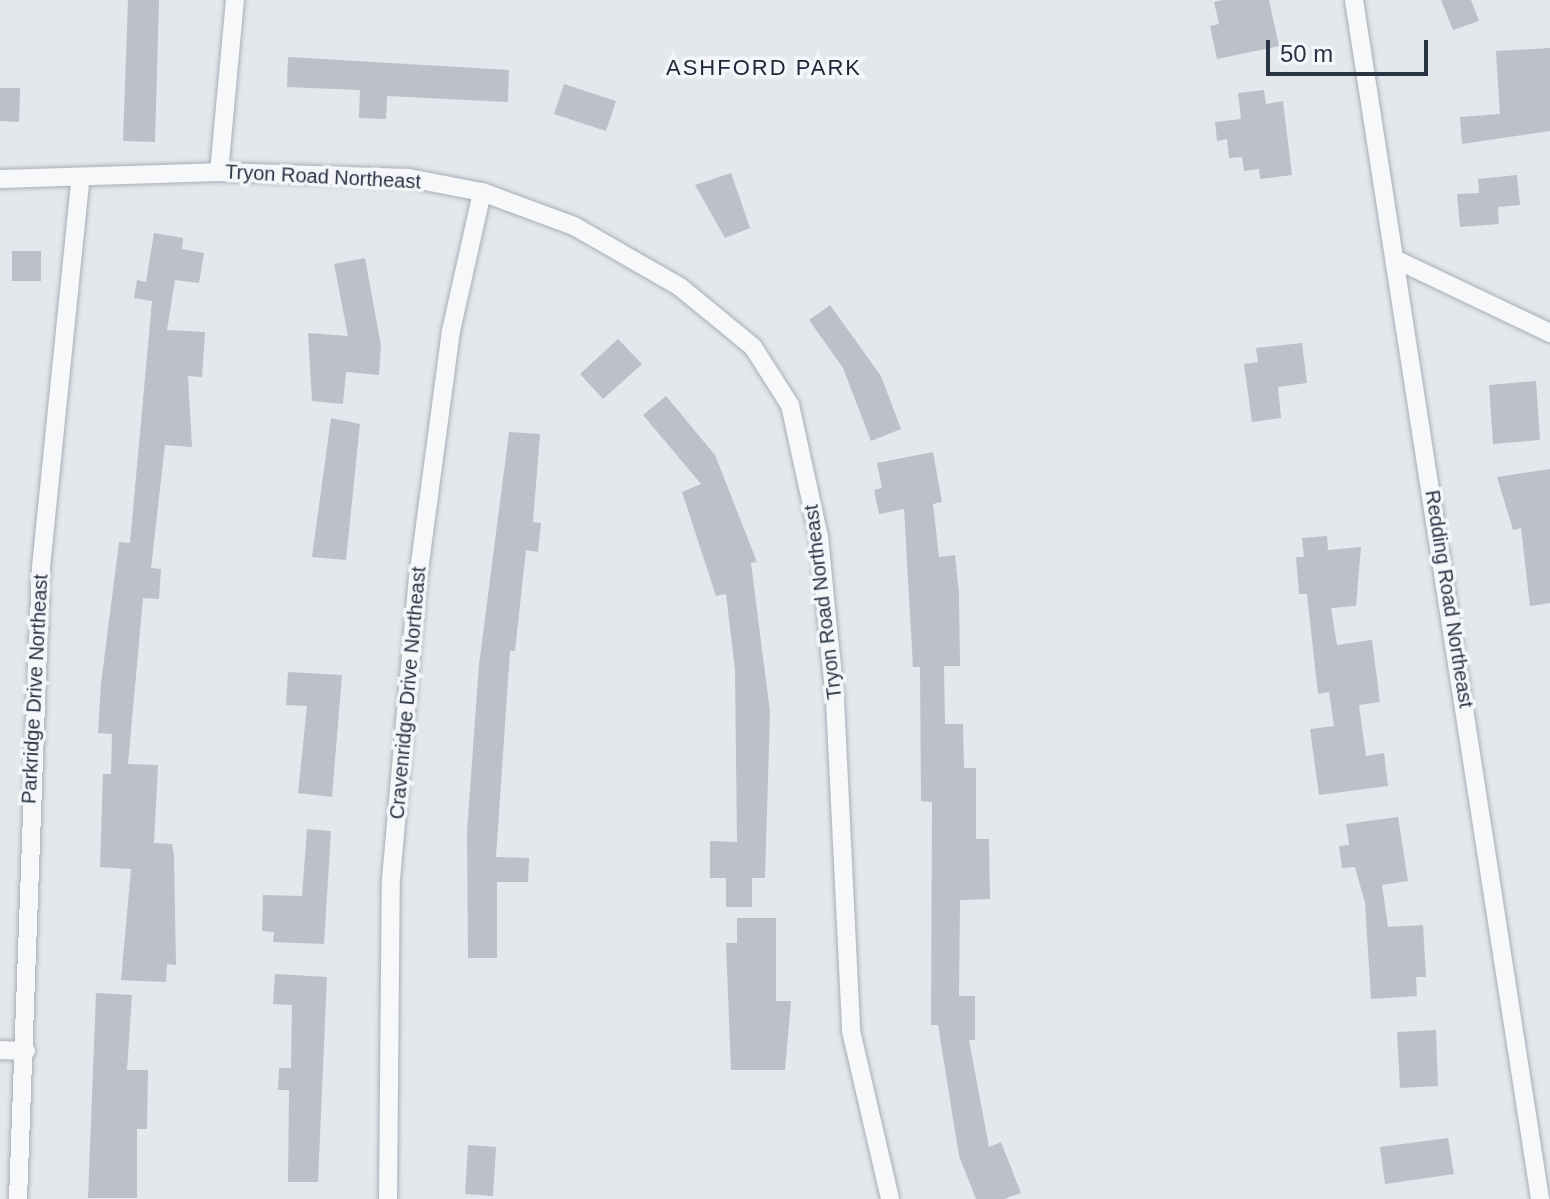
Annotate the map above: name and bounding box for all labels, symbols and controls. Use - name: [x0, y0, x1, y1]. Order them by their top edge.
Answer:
- scale bar: [1270, 24, 1432, 74]
- text: 50 m: [1280, 40, 1333, 67]
- district label: ASHFORD PARK: [666, 55, 862, 81]
- street label: Tryon Road Northeast: [224, 160, 422, 194]
- street label: Redding Road Northeast: [1420, 488, 1478, 710]
- street label: Tryon Road Northeast: [799, 503, 847, 701]
- street label: Cravenridge Drive Northeast: [385, 566, 431, 820]
- street label: Parkridge Drive Northeast: [17, 573, 53, 805]

